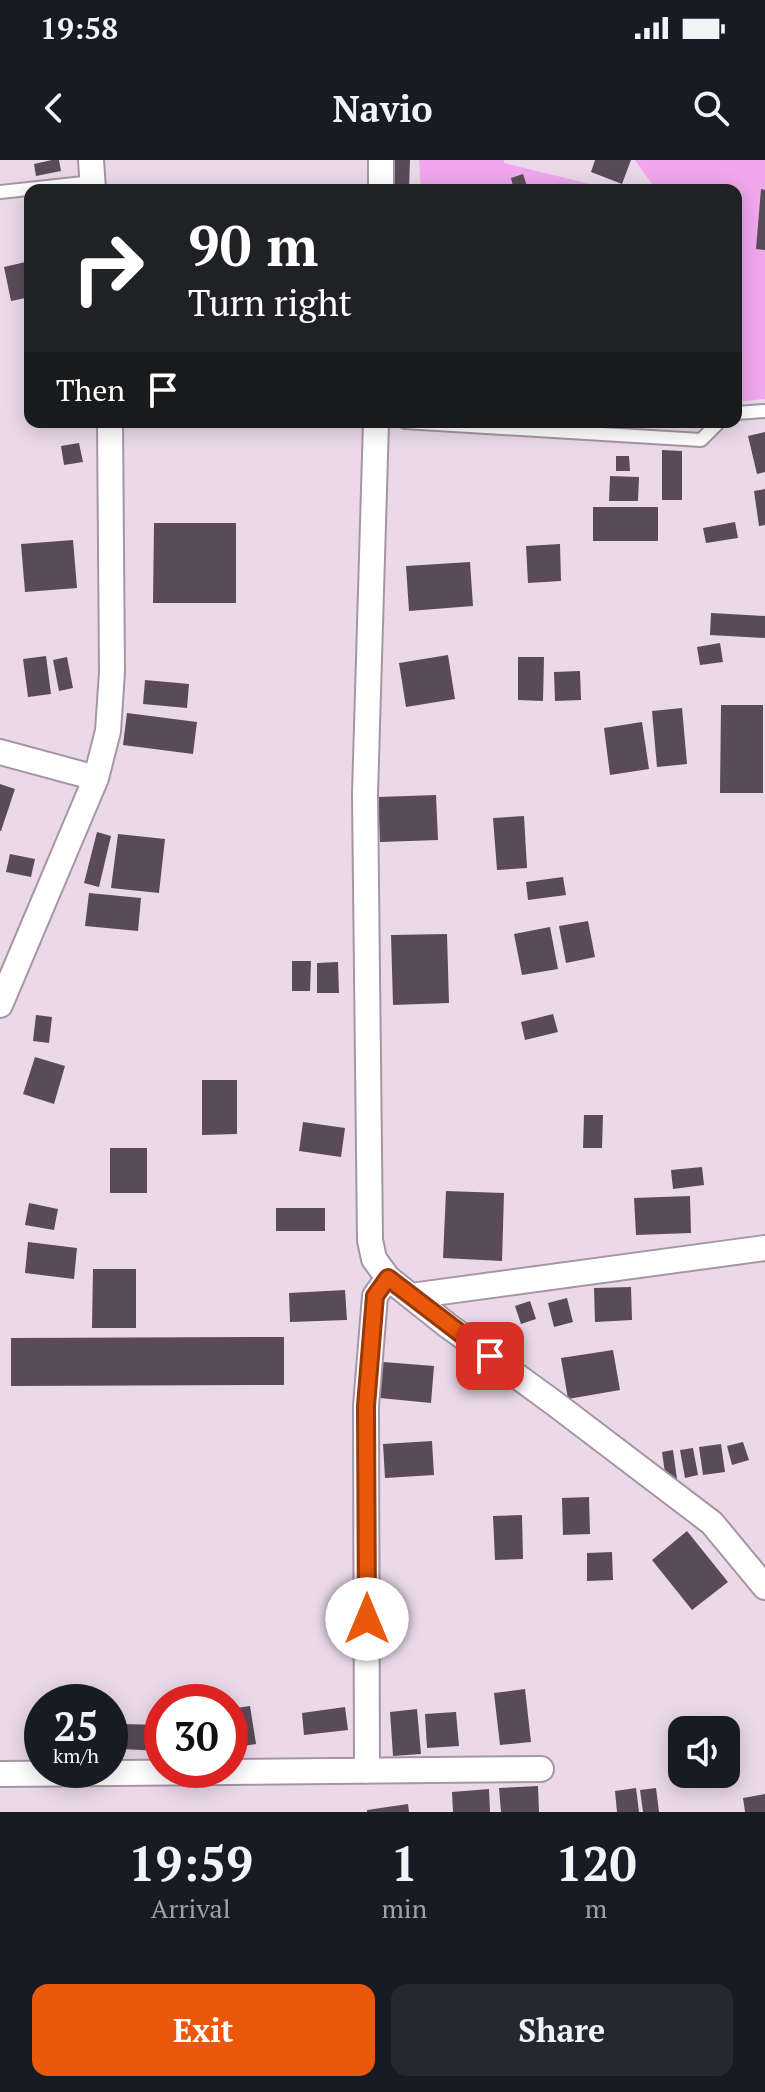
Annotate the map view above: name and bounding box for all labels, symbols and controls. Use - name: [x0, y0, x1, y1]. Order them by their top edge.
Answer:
- text: 19:58: [40, 8, 118, 48]
- text: Navio: [332, 85, 433, 132]
- icon: back: [32, 86, 76, 130]
- icon: search: [689, 86, 733, 130]
- text: 90 m: [188, 208, 318, 282]
- icon: right: [56, 216, 160, 320]
- text: Turn right: [188, 279, 352, 326]
- icon: arrive: [141, 368, 185, 412]
- text: Then: [56, 370, 125, 410]
- pin: [456, 1322, 524, 1390]
- icon: arrive: [468, 1334, 512, 1378]
- position arrow: [325, 1577, 409, 1661]
- speed limit sign: 30: [144, 1684, 248, 1788]
- text: 25: [53, 1699, 99, 1752]
- map controls: [668, 1716, 740, 1788]
- button: sound: [668, 1716, 740, 1788]
- text: km/h: [53, 1742, 99, 1769]
- text: 19:59: [128, 1831, 253, 1895]
- text: 1: [391, 1831, 418, 1895]
- text: 120: [555, 1831, 637, 1895]
- text: Arrival: [151, 1891, 231, 1925]
- text: min: [381, 1891, 427, 1925]
- text: m: [585, 1891, 607, 1925]
- button: Exit: [32, 1984, 375, 2076]
- button: Share: [391, 1984, 733, 2076]

